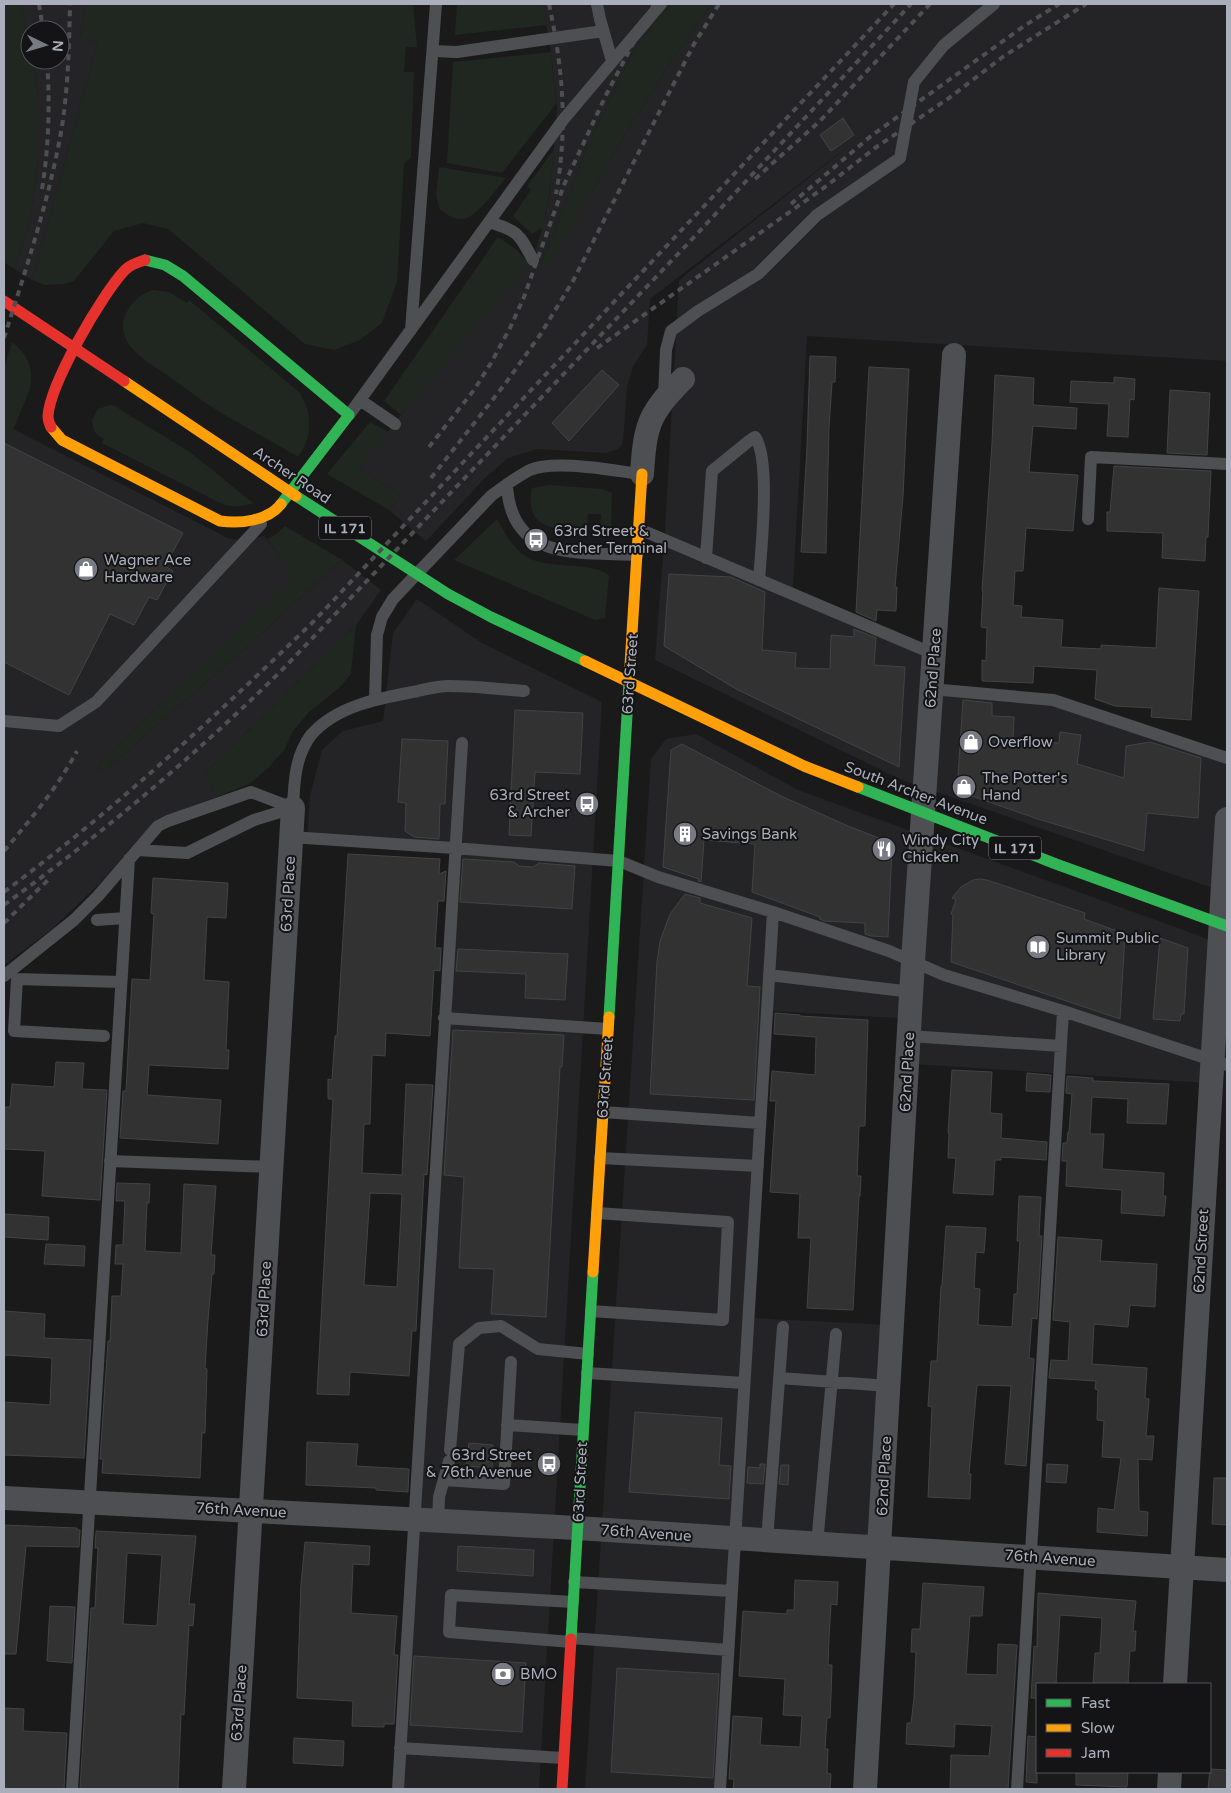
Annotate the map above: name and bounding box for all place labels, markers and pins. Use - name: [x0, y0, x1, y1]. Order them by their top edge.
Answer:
- place label: 63rd Street & Archer Terminal: [554, 522, 667, 557]
- bus stop icon: 63rd Street & Archer Terminal: [523, 527, 549, 553]
- place label: Wagner Ace Hardware: [104, 551, 191, 586]
- shop icon: Wagner Ace Hardware: [73, 556, 99, 582]
- shop icon: Overflow: [958, 729, 984, 755]
- place label: Overflow: [988, 733, 1053, 751]
- place label: The Potter's Hand: [982, 769, 1068, 804]
- shop icon: The Potter's Hand: [951, 774, 977, 800]
- place label: 63rd Street & Archer: [489, 786, 570, 821]
- bus stop icon: 63rd Street & Archer: [574, 791, 600, 817]
- building icon: Savings Bank: [672, 821, 698, 847]
- place label: Savings Bank: [702, 825, 797, 843]
- place label: Windy City Chicken: [902, 831, 979, 866]
- restaurant icon: Windy City Chicken: [871, 836, 897, 862]
- place label: Summit Public Library: [1056, 929, 1159, 964]
- library icon: Summit Public Library: [1025, 934, 1051, 960]
- place label: 63rd Street & 76th Avenue: [426, 1446, 532, 1481]
- bus stop icon: 63rd Street & 76th Avenue: [536, 1451, 562, 1477]
- bank icon: BMO: [490, 1661, 516, 1687]
- place label: BMO: [520, 1665, 557, 1683]

